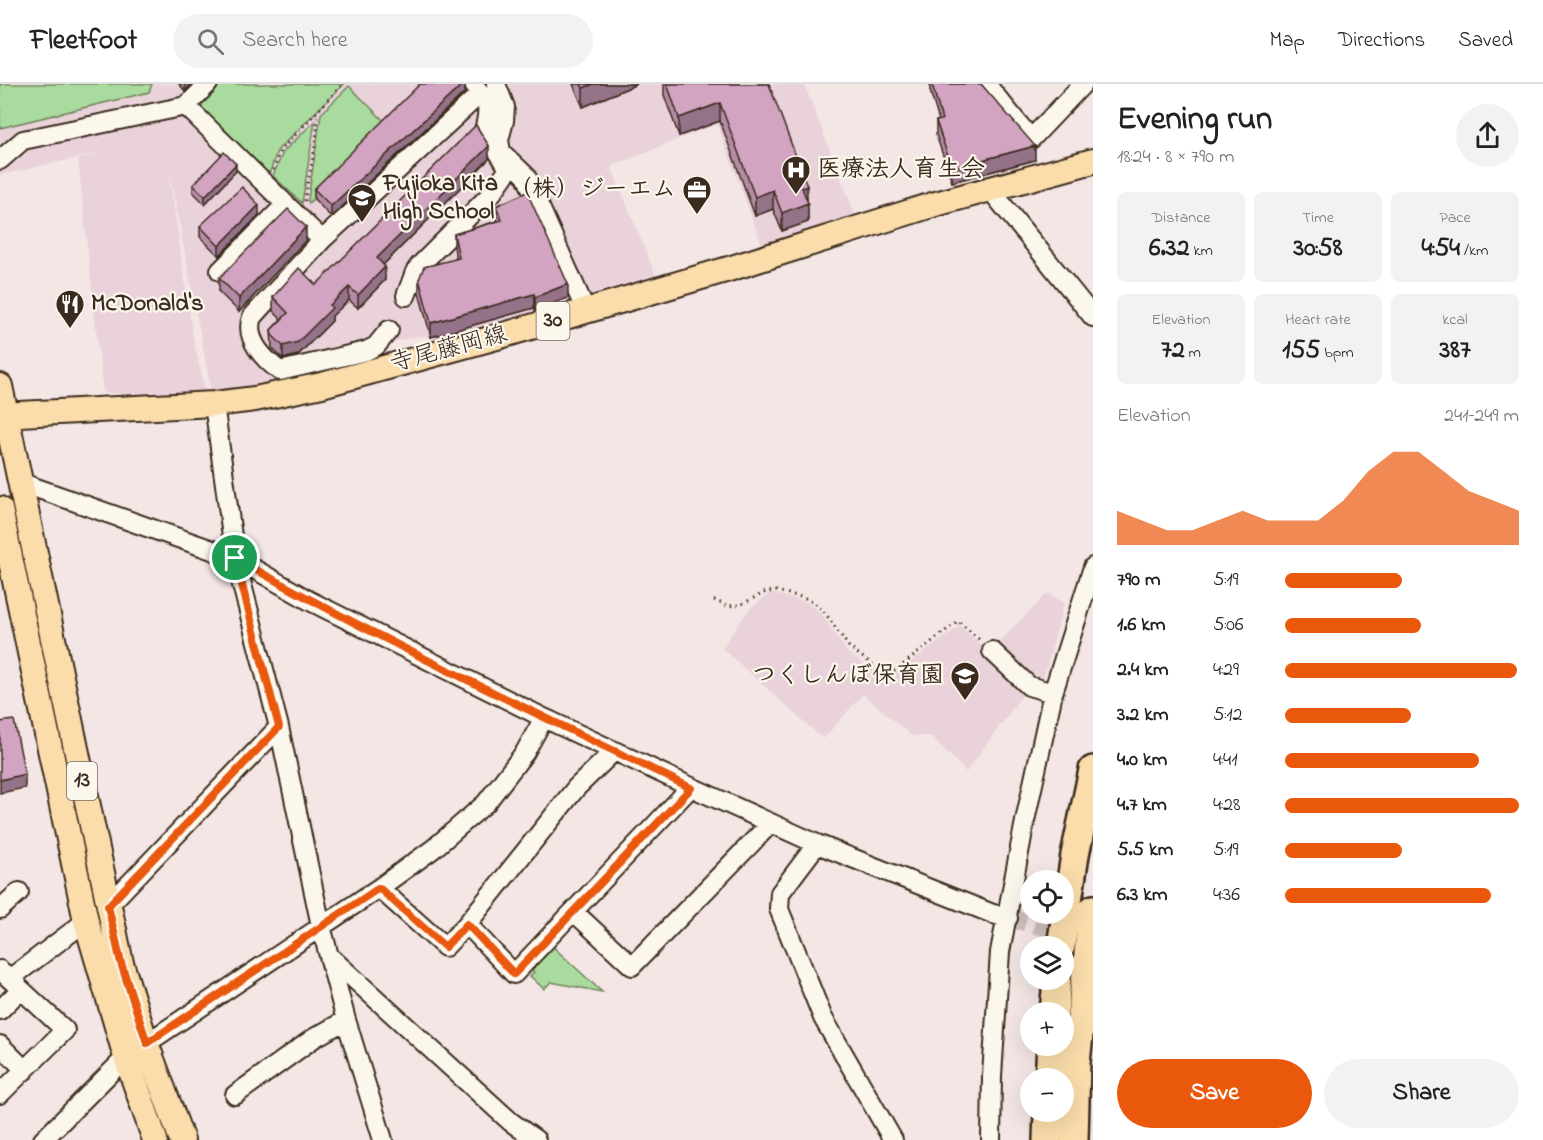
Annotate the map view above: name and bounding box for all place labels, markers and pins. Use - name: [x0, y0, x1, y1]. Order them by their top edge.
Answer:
- place label: 医療法人育生会: [817, 153, 985, 188]
- hospital icon: 医療法人育生会: [780, 154, 812, 196]
- place label: Fujioka Kita High School: [382, 167, 498, 231]
- place label: （株）ジーエム: [508, 173, 676, 208]
- office icon: （株）ジーエム: [681, 174, 713, 216]
- school or university icon: Fujioka Kita High School: [346, 182, 378, 224]
- place label: McDonald's: [91, 287, 203, 322]
- restaurant icon: McDonald's: [54, 288, 86, 330]
- pin: [209, 532, 260, 583]
- place label: つくしんぼ保育園: [752, 659, 944, 694]
- school or university icon: つくしんぼ保育園: [949, 660, 981, 702]

